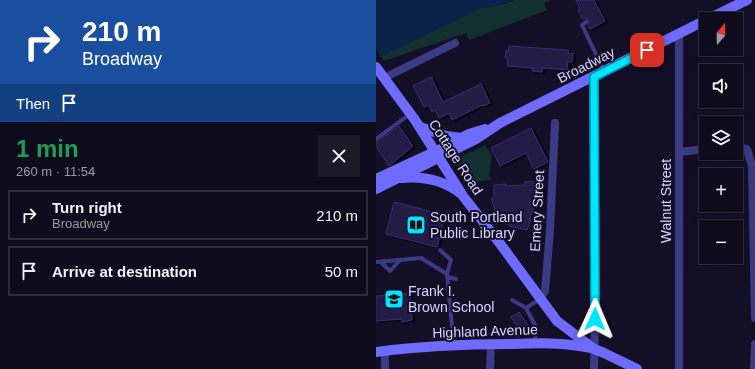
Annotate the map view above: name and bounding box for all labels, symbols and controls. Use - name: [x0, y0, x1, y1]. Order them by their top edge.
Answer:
- north arrow: [699, 12, 743, 56]
- map controls: [699, 12, 743, 264]
- icon: right: [16, 16, 68, 68]
- text: 210 m: [82, 16, 161, 47]
- pin: [630, 33, 664, 67]
- icon: arrive: [636, 39, 658, 61]
- street label: Broadway: [555, 44, 617, 86]
- text: Broadway: [82, 49, 162, 69]
- button: sound: [699, 64, 743, 108]
- icon: arrive: [58, 92, 80, 114]
- text: Then: [16, 95, 50, 112]
- street label: Cottage Road: [426, 116, 486, 198]
- button: layers: [699, 116, 743, 160]
- text: 1 min: [16, 135, 79, 162]
- button: close: [318, 135, 360, 177]
- street label: Walnut Street: [658, 159, 674, 243]
- text: 260 m · 11:54: [16, 164, 95, 179]
- button: +: [699, 168, 743, 212]
- street label: Emery Street: [527, 170, 547, 252]
- text: Turn right: [52, 199, 122, 216]
- icon: right: [18, 204, 40, 226]
- text: 210 m: [316, 207, 358, 224]
- place label: South Portland Public Library: [430, 209, 523, 241]
- library icon: South Portland Public Library: [405, 214, 427, 236]
- text: Broadway: [52, 216, 110, 231]
- button: −: [699, 220, 743, 264]
- icon: arrive: [18, 260, 40, 282]
- text: Arrive at destination: [52, 263, 197, 280]
- text: 50 m: [325, 263, 358, 280]
- place label: Frank I. Brown School: [408, 283, 494, 315]
- school or university icon: Frank I. Brown School: [383, 288, 405, 310]
- position arrow: [574, 298, 616, 340]
- street label: Highland Avenue: [432, 321, 538, 341]

